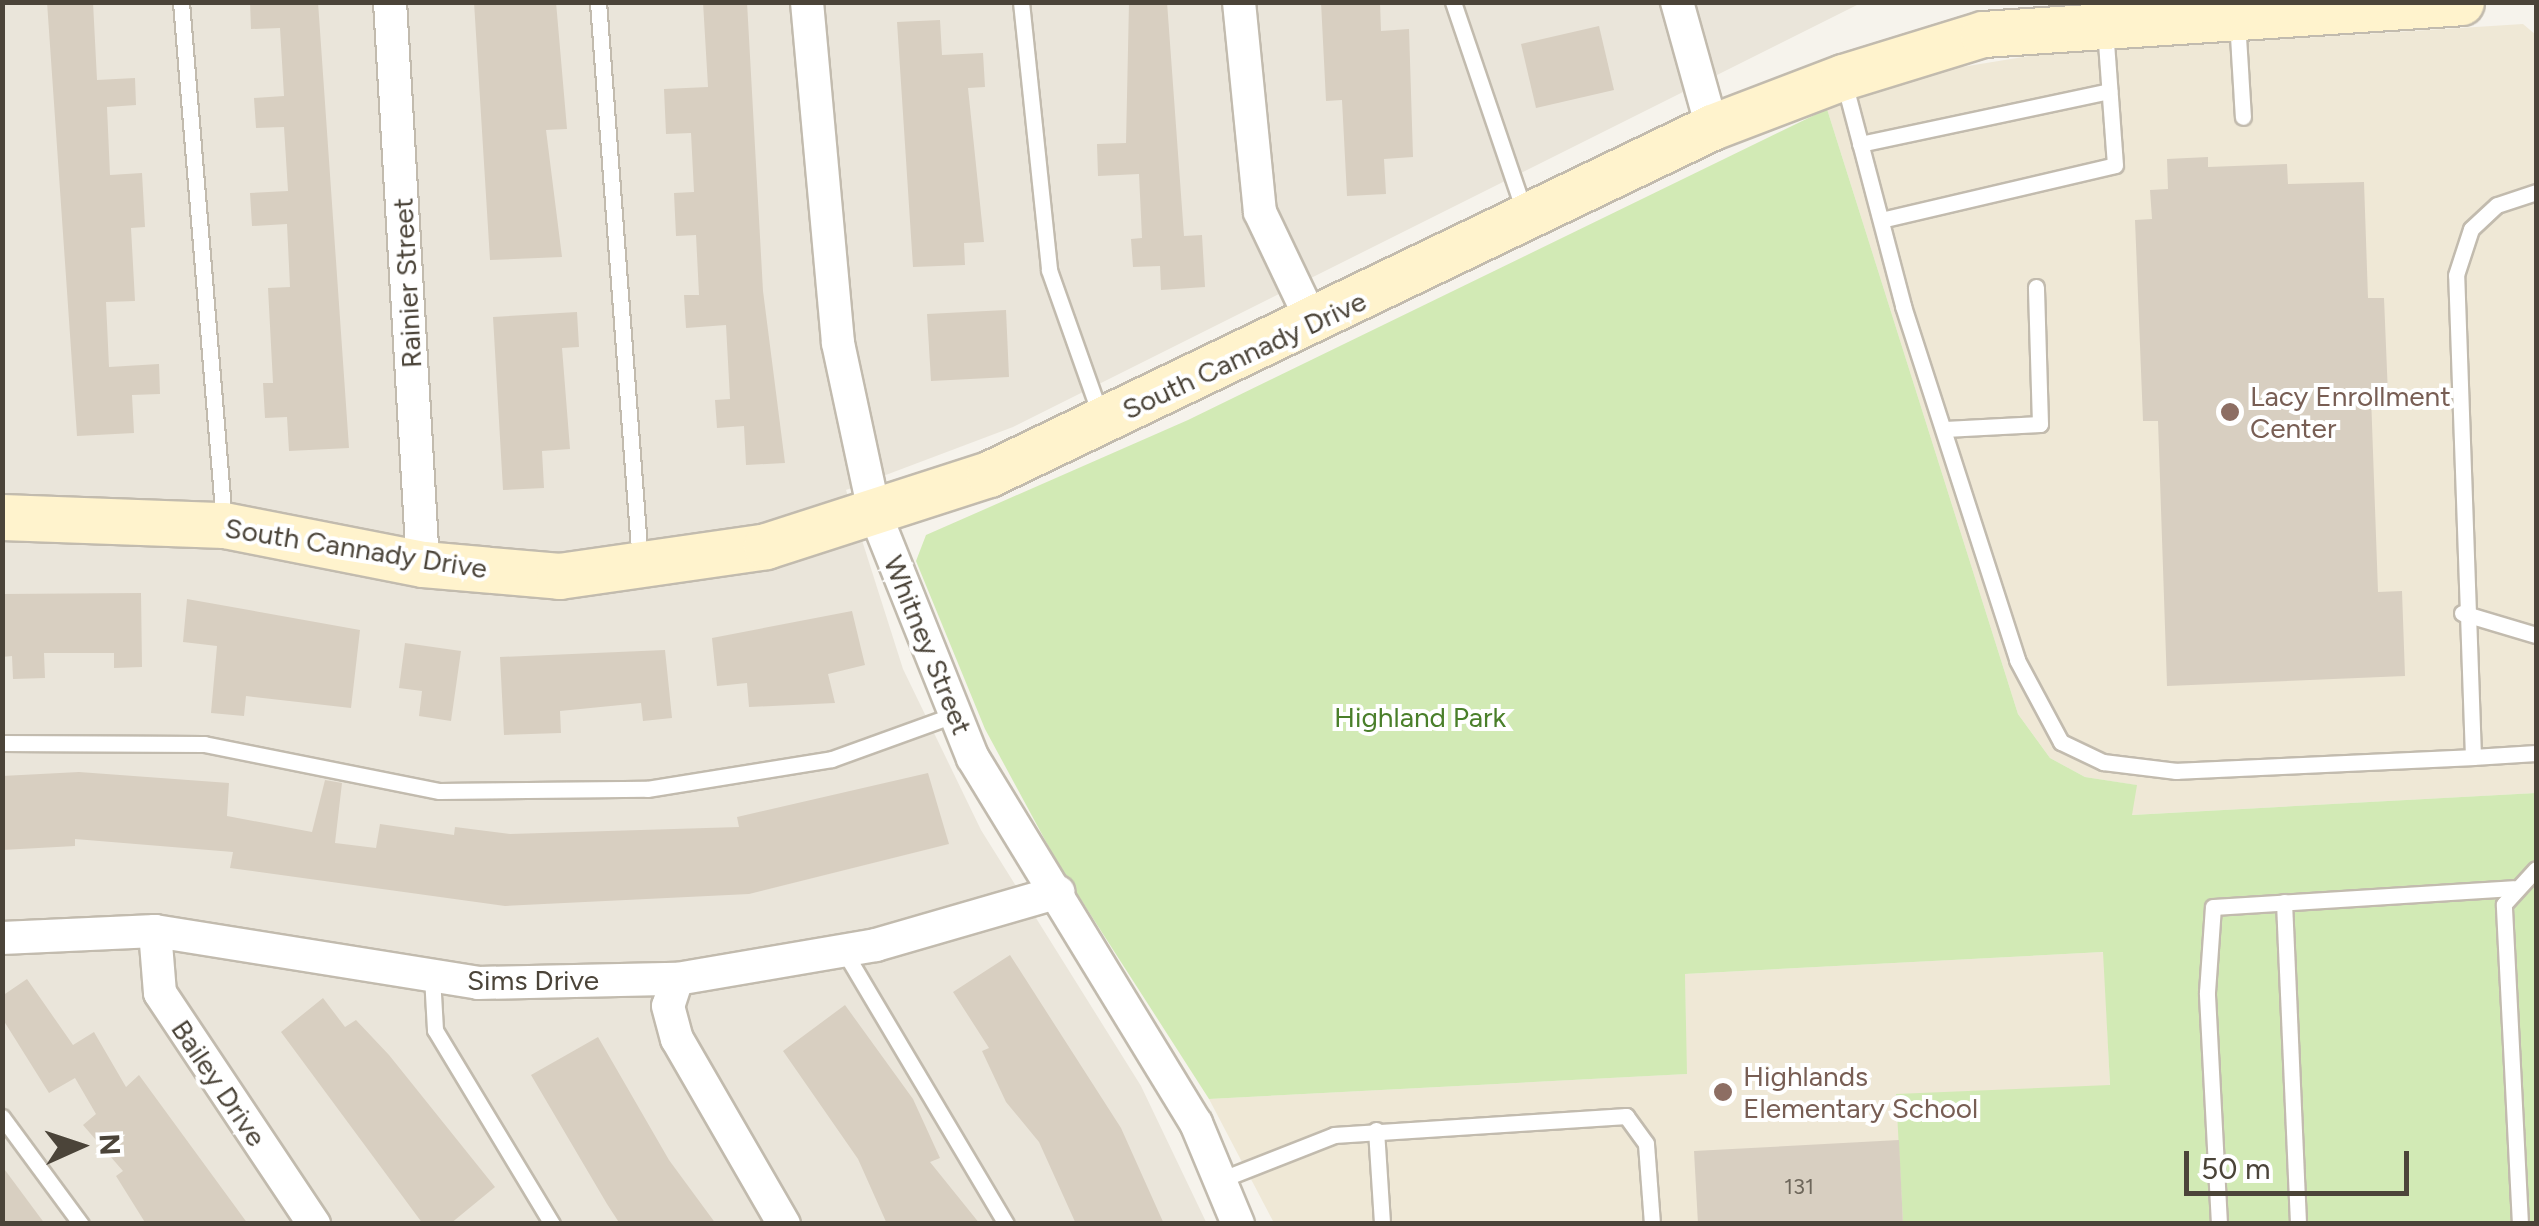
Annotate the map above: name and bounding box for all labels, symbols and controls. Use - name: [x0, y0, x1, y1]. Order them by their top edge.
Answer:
- street label: Rainier Street: [386, 197, 428, 369]
- street label: South Cannady Drive: [1117, 284, 1371, 426]
- place label: Lacy Enrollment Center: [2250, 379, 2451, 445]
- marker: Lacy Enrollment Center: [2219, 401, 2241, 423]
- street label: South Cannady Drive: [223, 511, 489, 585]
- street label: Whitney Street: [877, 551, 979, 739]
- park label: Highland Park: [1334, 700, 1506, 734]
- street label: Sims Drive: [467, 963, 599, 997]
- street label: Bailey Drive: [164, 1013, 274, 1153]
- place label: Highlands Elementary School: [1743, 1059, 1978, 1125]
- marker: Highlands Elementary School: [1712, 1081, 1734, 1103]
- north arrow: [30, 1096, 130, 1196]
- scale bar: [2189, 1131, 2414, 1193]
- text: N: [92, 1133, 128, 1156]
- text: 50 m: [2201, 1150, 2270, 1187]
- house number: 131: [1784, 1174, 1814, 1200]

